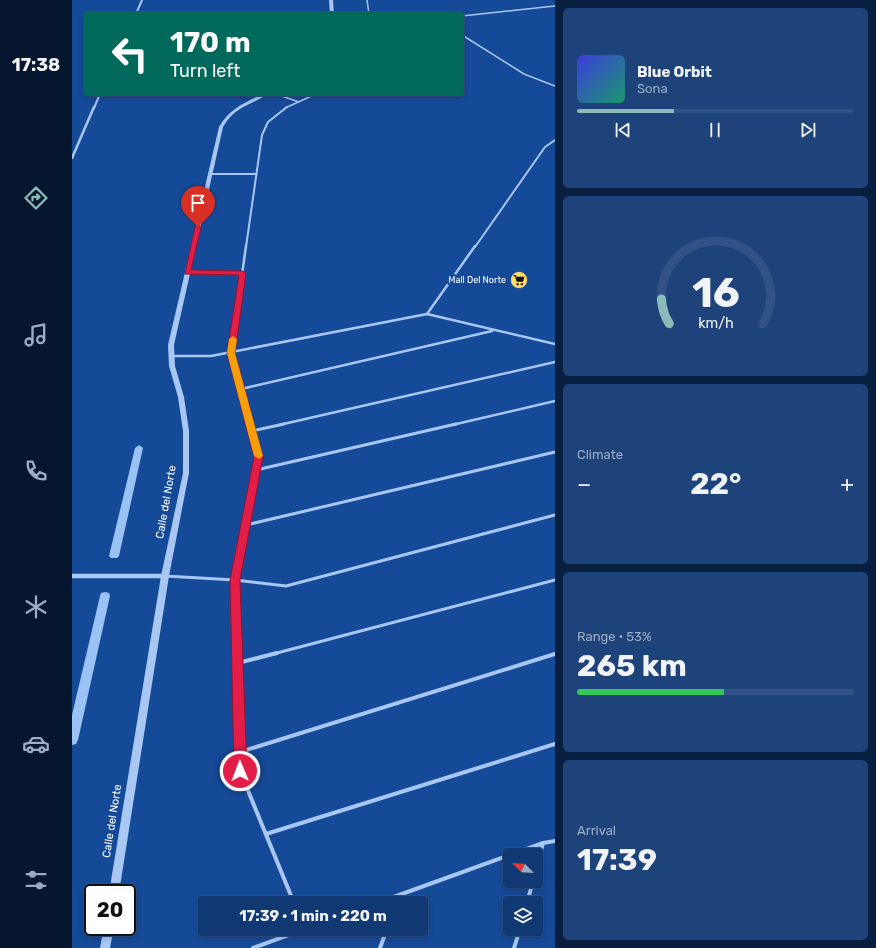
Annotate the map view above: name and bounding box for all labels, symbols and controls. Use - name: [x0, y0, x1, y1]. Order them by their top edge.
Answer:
- text: 170 m: [170, 26, 251, 59]
- icon: left: [104, 28, 156, 80]
- text: 17:38: [12, 54, 60, 76]
- text: Turn left: [170, 60, 240, 82]
- text: Blue Orbit: [637, 63, 712, 81]
- text: Sona: [637, 81, 668, 96]
- icon: previous: [612, 119, 634, 141]
- icon: pause: [704, 119, 726, 141]
- icon: next: [797, 119, 819, 141]
- icon: directions: [22, 184, 50, 212]
- pin: [181, 186, 215, 227]
- icon: arrive: [187, 192, 209, 214]
- text: 16: [692, 268, 739, 317]
- supermarket icon: Mall Del Norte: [509, 270, 529, 290]
- place label: Mall Del Norte: [448, 275, 506, 285]
- text: km/h: [698, 315, 733, 332]
- icon: music: [22, 321, 50, 349]
- text: Climate: [577, 447, 623, 462]
- icon: phone: [22, 457, 50, 485]
- street label: Calle del Norte: [153, 464, 179, 540]
- text: 22°: [690, 466, 741, 502]
- text: −: [577, 471, 591, 498]
- text: +: [840, 471, 854, 498]
- icon: climate: [22, 593, 50, 621]
- text: Range · 53%: [577, 629, 652, 644]
- text: 265 km: [577, 648, 687, 684]
- icon: car: [22, 730, 50, 758]
- position arrow: [219, 750, 261, 792]
- street label: Calle del Norte: [100, 783, 124, 859]
- text: Arrival: [577, 823, 616, 838]
- text: 17:39: [577, 842, 657, 878]
- north arrow: [503, 848, 543, 888]
- map controls: [503, 848, 543, 936]
- icon: filters: [22, 866, 50, 894]
- speed limit sign: 20: [84, 884, 136, 936]
- button: layers: [503, 896, 543, 936]
- text: 17:39 · 1 min · 220 m: [239, 907, 387, 925]

